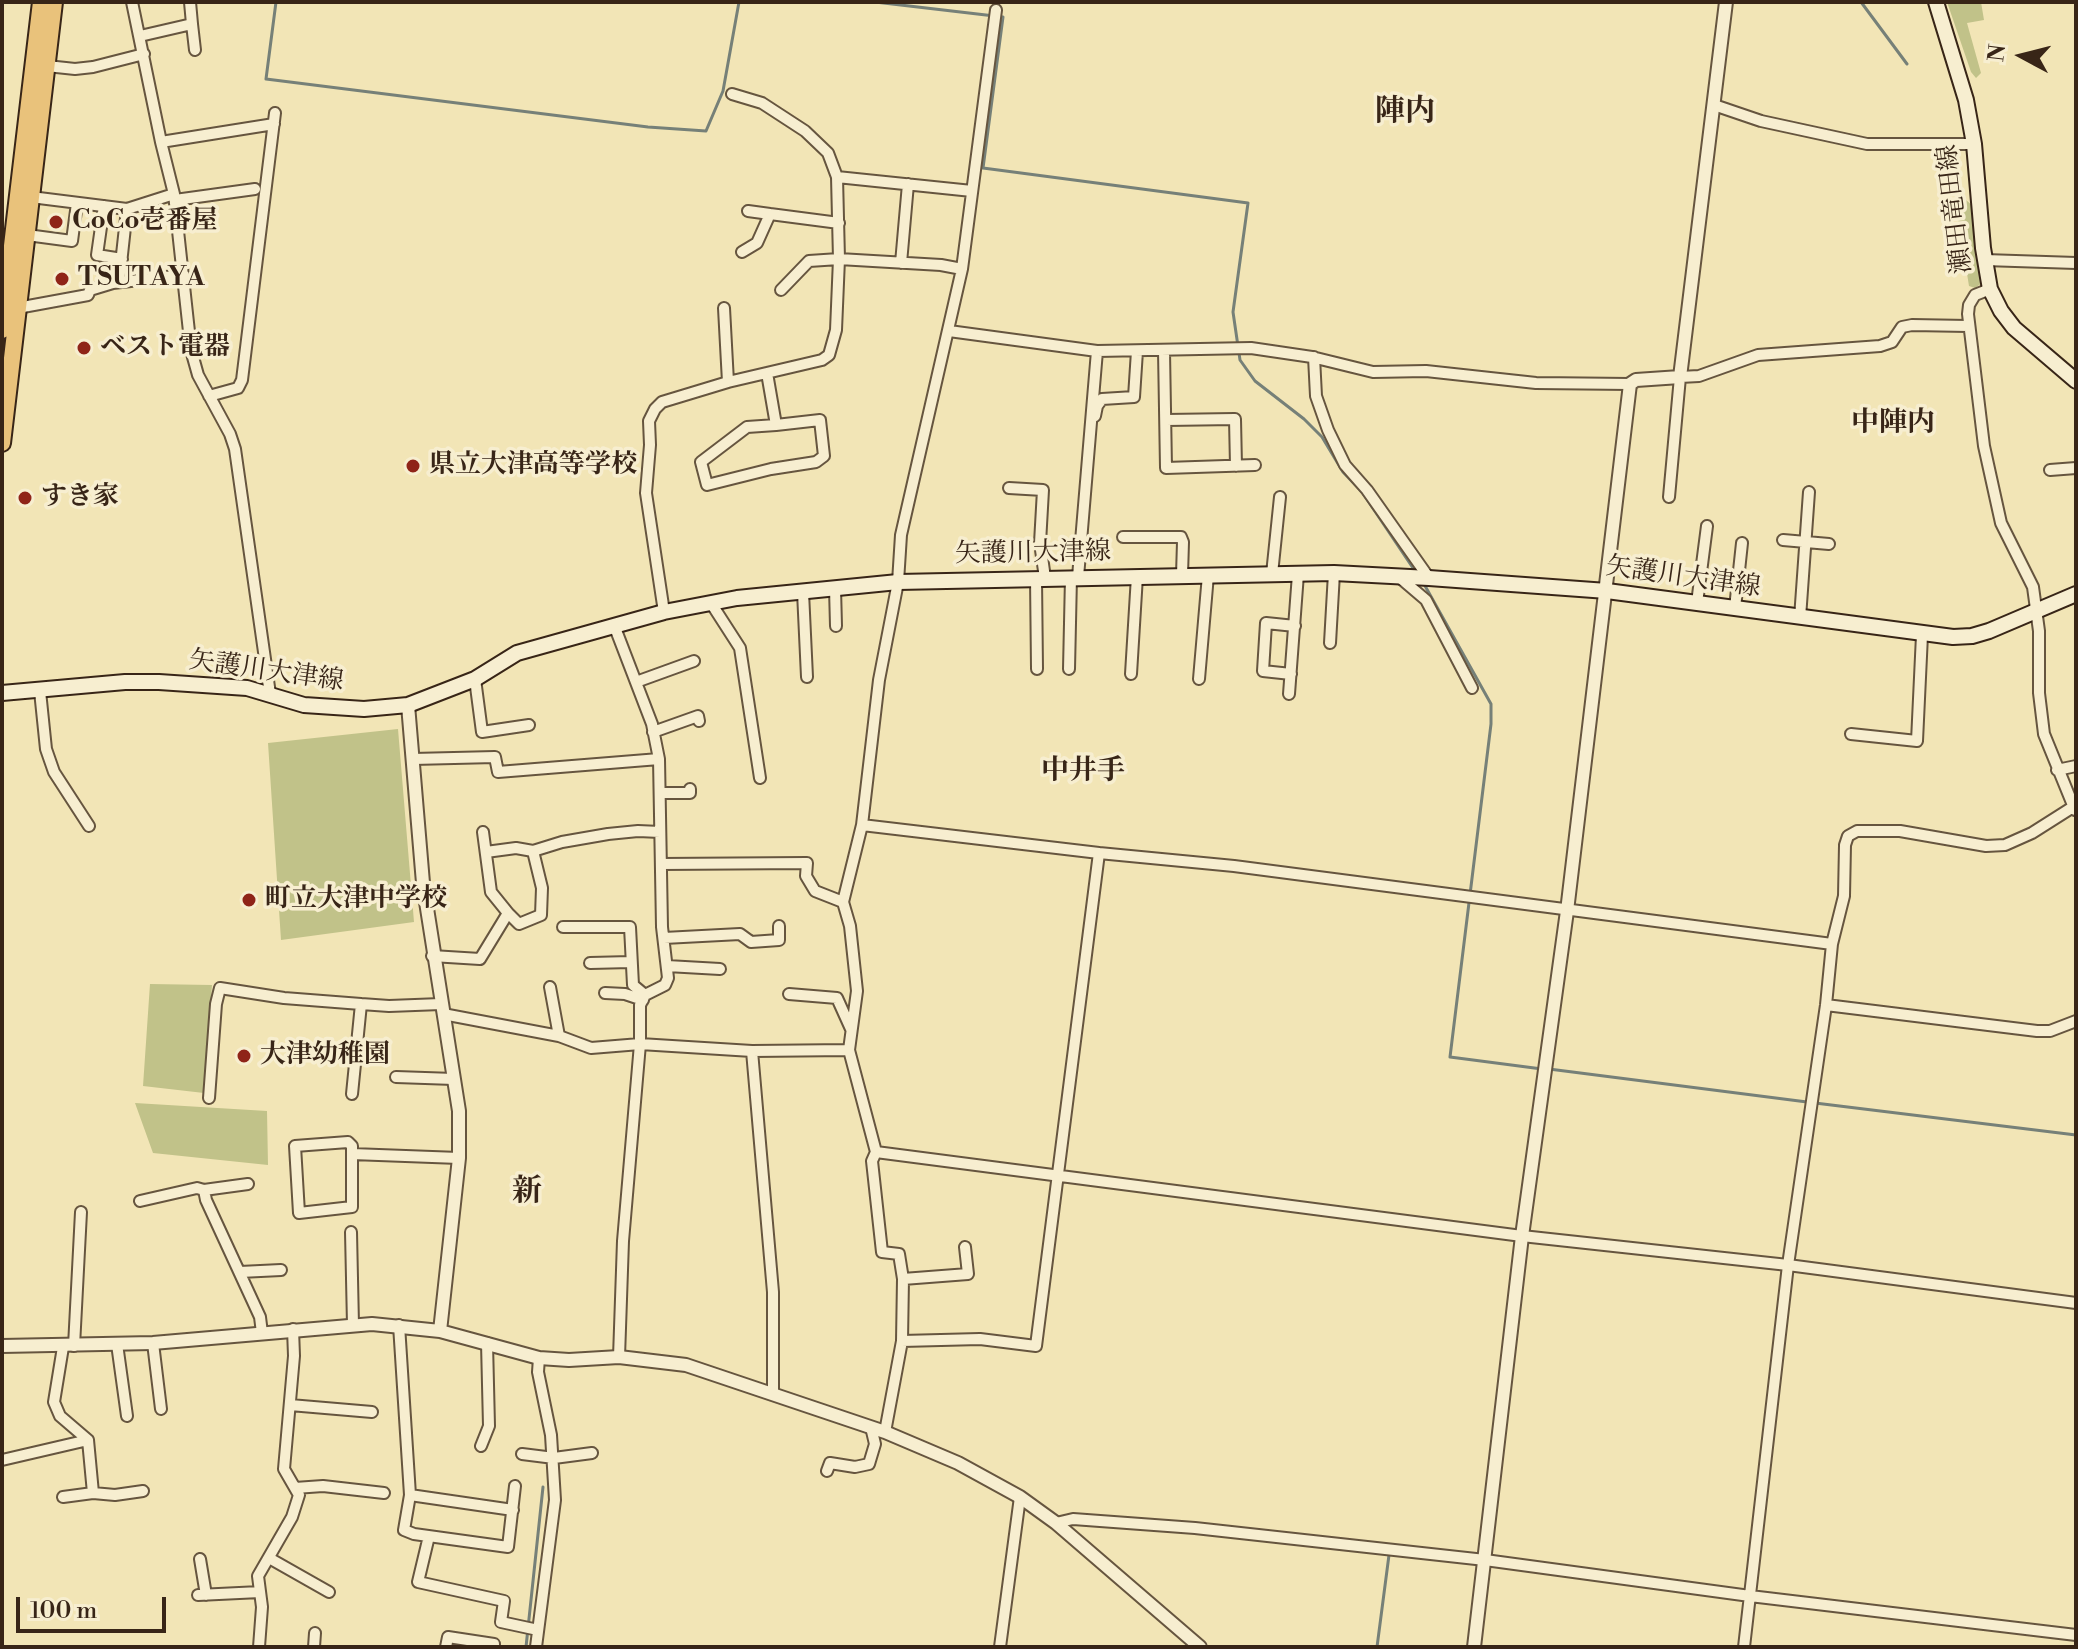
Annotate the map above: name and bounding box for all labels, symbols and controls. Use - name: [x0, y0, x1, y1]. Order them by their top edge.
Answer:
- north arrow: [1982, 16, 2062, 96]
- text: N: [1983, 43, 2012, 63]
- district label: 陣内: [1375, 95, 1435, 131]
- street label: 瀬田竜田線: [1933, 143, 1979, 275]
- place label: CoCo壱番屋: [72, 206, 218, 238]
- marker: CoCo壱番屋: [47, 213, 65, 231]
- place label: TSUTAYA: [78, 263, 205, 295]
- marker: TSUTAYA: [53, 270, 71, 288]
- place label: ベスト電器: [100, 332, 230, 364]
- marker: ベスト電器: [75, 339, 93, 357]
- district label: 中陣内: [1851, 407, 1935, 441]
- place label: 県立大津高等学校: [429, 450, 637, 482]
- marker: 県立大津高等学校: [404, 457, 422, 475]
- place label: すき家: [41, 482, 119, 514]
- marker: すき家: [16, 489, 34, 507]
- street label: 矢護川大津線: [955, 537, 1111, 571]
- street label: 矢護川大津線: [1604, 552, 1762, 604]
- street label: 矢護川大津線: [187, 646, 345, 698]
- district label: 中井手: [1041, 755, 1125, 789]
- place label: 町立大津中学校: [265, 884, 447, 916]
- marker: 町立大津中学校: [240, 891, 258, 909]
- place label: 大津幼稚園: [260, 1040, 390, 1072]
- marker: 大津幼稚園: [235, 1047, 253, 1065]
- district label: 新: [512, 1175, 542, 1211]
- scale bar: [20, 1581, 170, 1631]
- text: 100 m: [30, 1596, 97, 1626]

